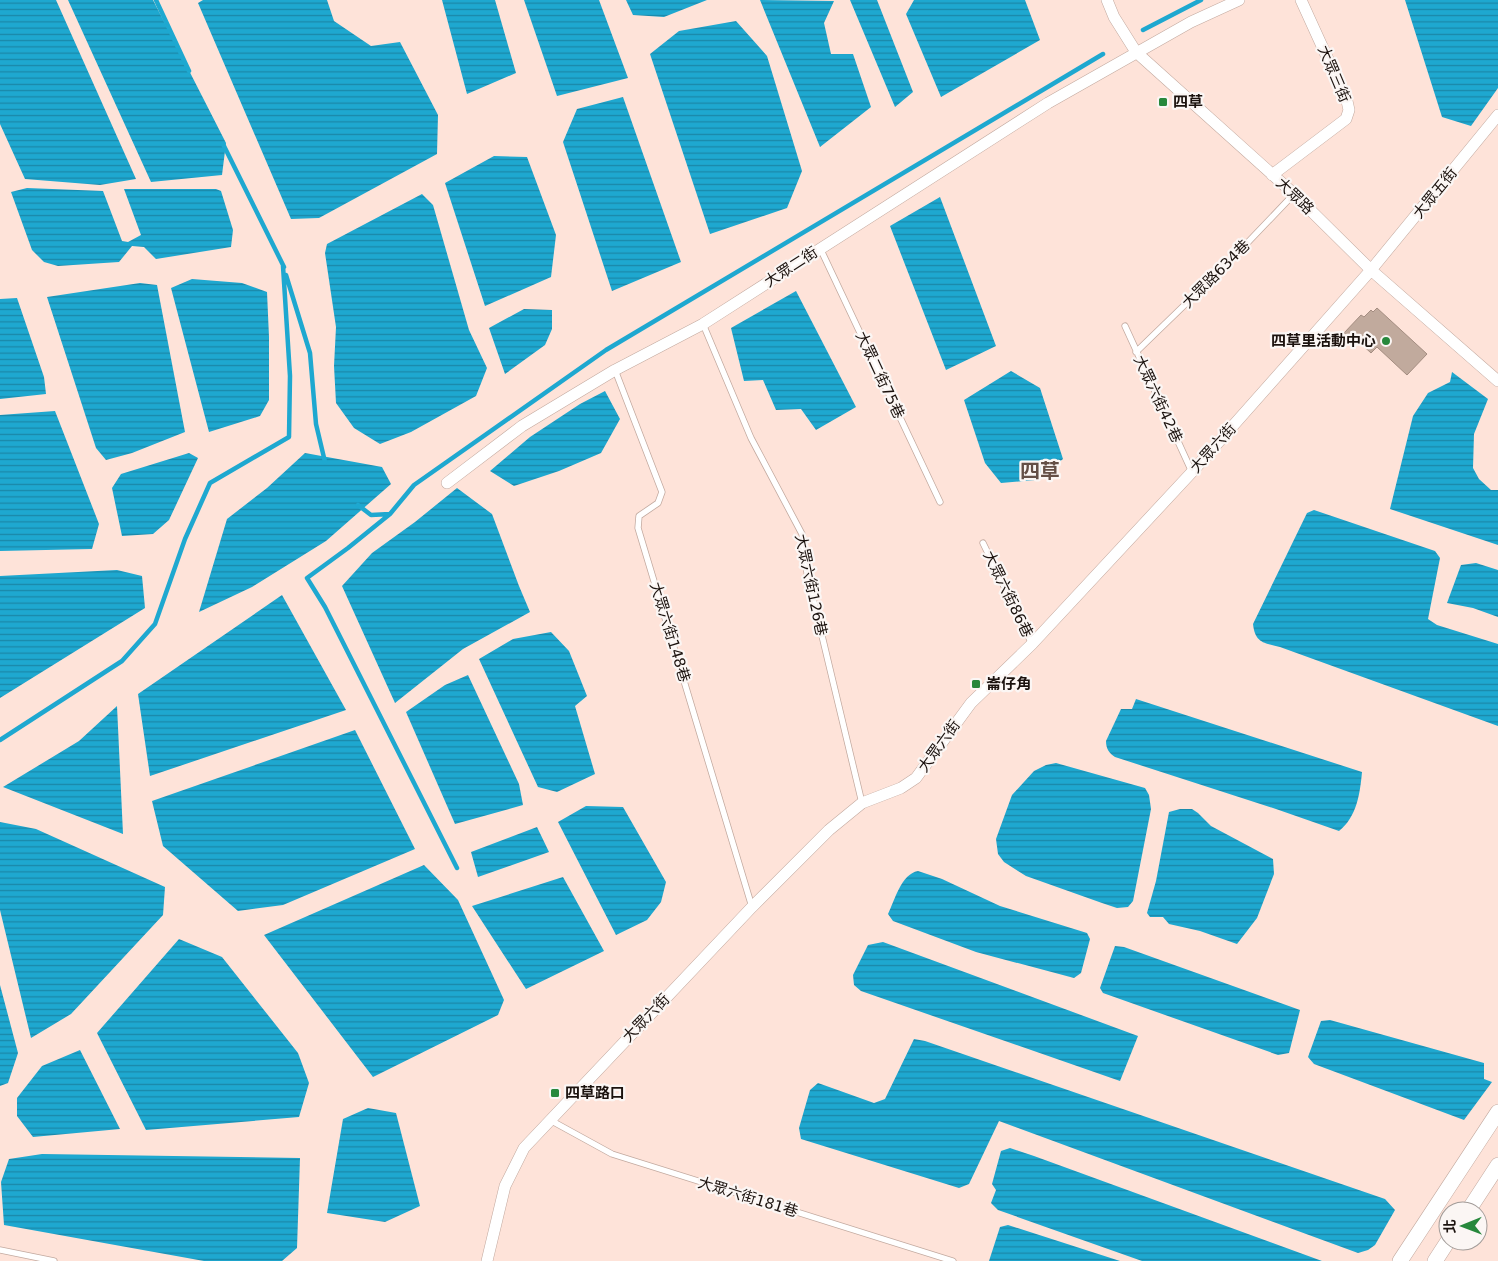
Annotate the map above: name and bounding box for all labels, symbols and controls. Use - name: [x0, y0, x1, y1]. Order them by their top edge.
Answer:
- street label: 大眾三街: [1314, 43, 1354, 105]
- place label: 四草: [1173, 93, 1203, 111]
- marker: 四草: [1157, 96, 1169, 108]
- street label: 大眾五街: [1409, 164, 1461, 222]
- street label: 大眾路: [1273, 174, 1317, 218]
- street label: 大眾路634巷: [1178, 236, 1254, 312]
- street label: 大眾二街: [761, 243, 821, 291]
- street label: 大眾二街75巷: [852, 329, 908, 421]
- place label: 四草里活動中心: [1271, 332, 1376, 350]
- marker: 四草里活動中心: [1380, 335, 1392, 347]
- street label: 大眾六街42巷: [1130, 353, 1186, 445]
- street label: 大眾六街: [1186, 420, 1240, 476]
- district label: 四草: [1020, 459, 1060, 483]
- street label: 大眾六街126巷: [791, 532, 831, 638]
- street label: 大眾六街86巷: [979, 548, 1037, 640]
- street label: 大眾六街148巷: [646, 580, 694, 684]
- place label: 崙仔角: [986, 675, 1031, 693]
- marker: 崙仔角: [970, 678, 982, 690]
- street label: 大眾六街: [914, 716, 964, 776]
- street label: 大眾六街: [619, 990, 673, 1046]
- place label: 四草路口: [565, 1084, 625, 1102]
- marker: 四草路口: [549, 1087, 561, 1099]
- street label: 大眾六街181巷: [696, 1173, 800, 1221]
- north arrow: [1438, 1201, 1488, 1251]
- text: 北: [1442, 1219, 1458, 1233]

